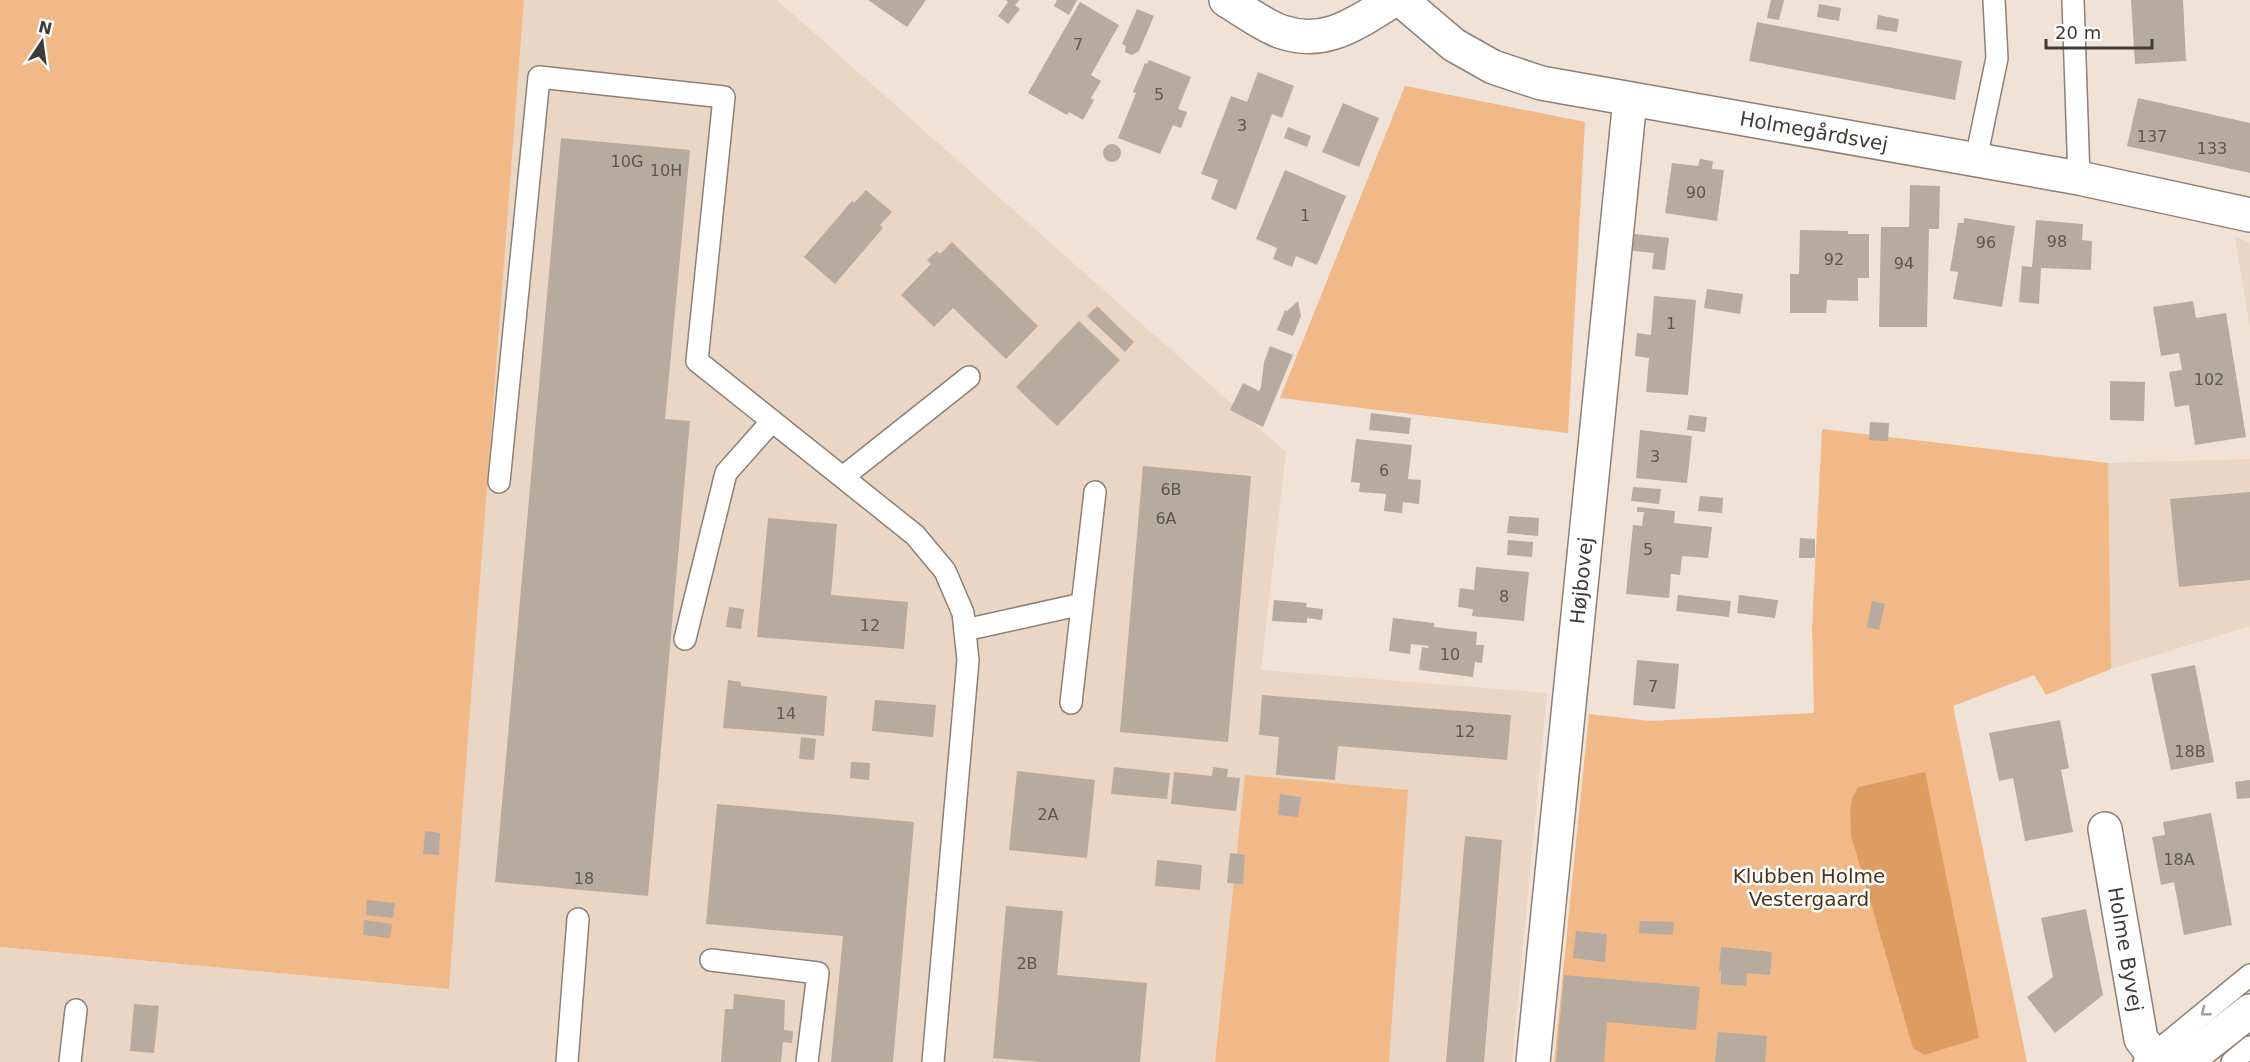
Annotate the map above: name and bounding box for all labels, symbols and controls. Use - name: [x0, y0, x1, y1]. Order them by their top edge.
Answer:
- north arrow: [12, 12, 72, 72]
- scale bar: [2046, 12, 2152, 50]
- text: N: [37, 17, 54, 39]
- text: 20 m: [2055, 22, 2101, 43]
- house number: 7: [1073, 35, 1083, 54]
- house number: 5: [1154, 85, 1164, 104]
- street label: Holmegårdsvej: [1738, 106, 1890, 156]
- house number: 3: [1237, 116, 1247, 135]
- house number: 137: [2137, 127, 2167, 146]
- house number: 133: [2197, 139, 2227, 158]
- house number: 10G: [611, 152, 643, 171]
- house number: 10H: [650, 161, 682, 180]
- house number: 90: [1686, 183, 1706, 202]
- house number: 1: [1300, 206, 1310, 225]
- house number: 98: [2047, 232, 2067, 251]
- house number: 96: [1976, 233, 1996, 252]
- house number: 92: [1824, 250, 1844, 269]
- house number: 94: [1894, 254, 1914, 273]
- house number: 1: [1666, 314, 1676, 333]
- house number: 102: [2194, 370, 2224, 389]
- house number: 3: [1650, 447, 1660, 466]
- house number: 6: [1379, 461, 1389, 480]
- house number: 6B: [1160, 480, 1182, 499]
- house number: 6A: [1155, 509, 1177, 528]
- street label: Højbovej: [1565, 536, 1598, 625]
- house number: 5: [1643, 540, 1653, 559]
- house number: 8: [1499, 587, 1509, 606]
- house number: 12: [860, 616, 880, 635]
- house number: 10: [1440, 645, 1460, 664]
- house number: 7: [1648, 677, 1658, 696]
- house number: 14: [776, 704, 796, 723]
- house number: 12: [1455, 722, 1475, 741]
- house number: 18B: [2174, 742, 2206, 761]
- house number: 2A: [1037, 805, 1059, 824]
- house number: 18A: [2163, 850, 2195, 869]
- park label: Klubben Holme Vestergaard: [1733, 864, 1885, 911]
- house number: 18: [574, 869, 594, 888]
- street label: Holme Byvej: [2103, 885, 2148, 1014]
- house number: 2B: [1016, 954, 1038, 973]
- one-way arrow: [2201, 1005, 2212, 1016]

